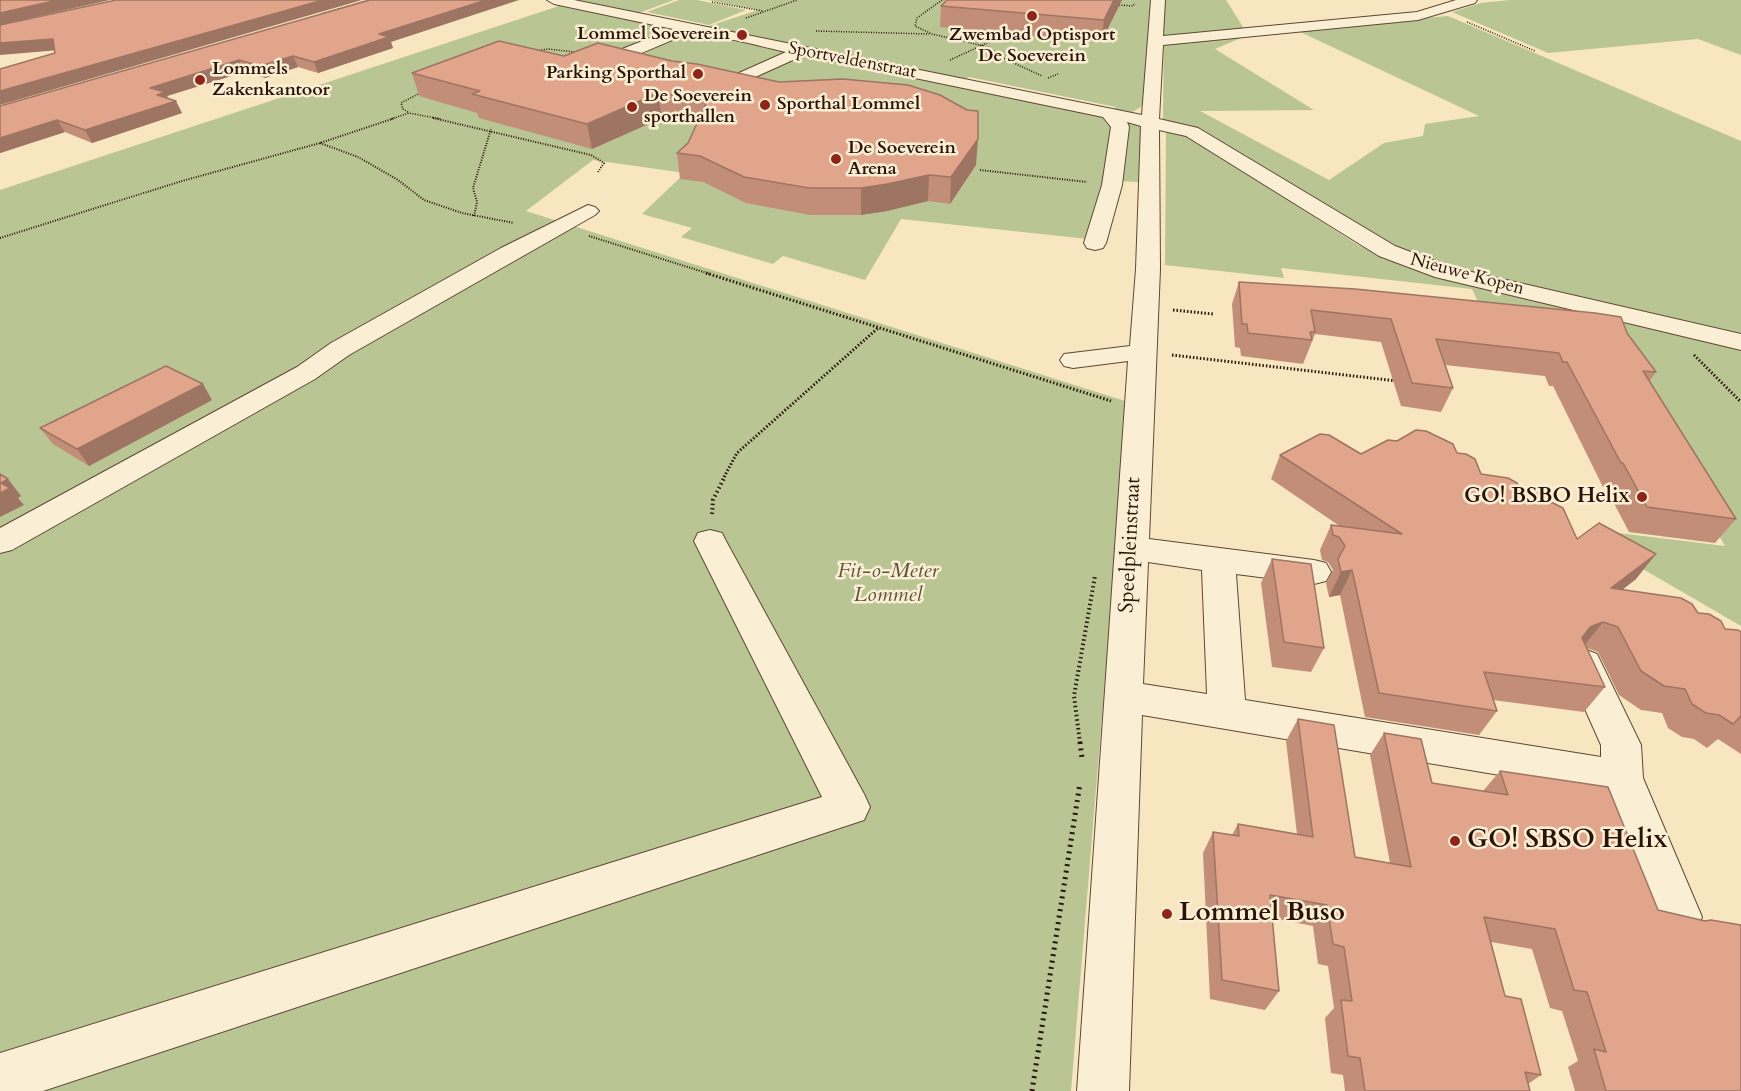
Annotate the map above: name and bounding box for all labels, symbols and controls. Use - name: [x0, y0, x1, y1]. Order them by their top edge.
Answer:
- marker: Zwembad Optisport De Soeverein: [1025, 9, 1039, 23]
- place label: Lommel Soeverein: [577, 24, 730, 46]
- place label: Zwembad Optisport De Soeverein: [949, 25, 1115, 68]
- marker: Lommel Soeverein: [735, 28, 749, 42]
- street label: Sportveldenstraat: [786, 38, 918, 84]
- place label: Lommels Zakenkantoor: [212, 59, 330, 101]
- place label: Parking Sporthal: [546, 63, 686, 85]
- marker: Parking Sporthal: [691, 67, 705, 81]
- marker: Lommels Zakenkantoor: [193, 73, 207, 87]
- place label: De Soeverein sporthallen: [644, 86, 752, 128]
- place label: Sporthal Lommel: [777, 94, 920, 116]
- marker: Sporthal Lommel: [758, 98, 772, 112]
- marker: De Soeverein sporthallen: [625, 100, 639, 114]
- place label: De Soeverein Arena: [848, 138, 956, 180]
- marker: De Soeverein Arena: [829, 152, 843, 166]
- street label: Nieuwe Kopen: [1408, 249, 1526, 301]
- street label: Speelpleinstraat: [1115, 476, 1147, 614]
- place label: GO! BSBO Helix: [1464, 484, 1630, 510]
- marker: GO! BSBO Helix: [1635, 490, 1649, 504]
- park label: Fit-o-Meter Lommel: [838, 559, 938, 609]
- place label: GO! SBSO Helix: [1467, 825, 1668, 857]
- marker: GO! SBSO Helix: [1448, 834, 1462, 848]
- place label: Lommel Buso: [1179, 898, 1345, 930]
- marker: Lommel Buso: [1160, 907, 1174, 921]

